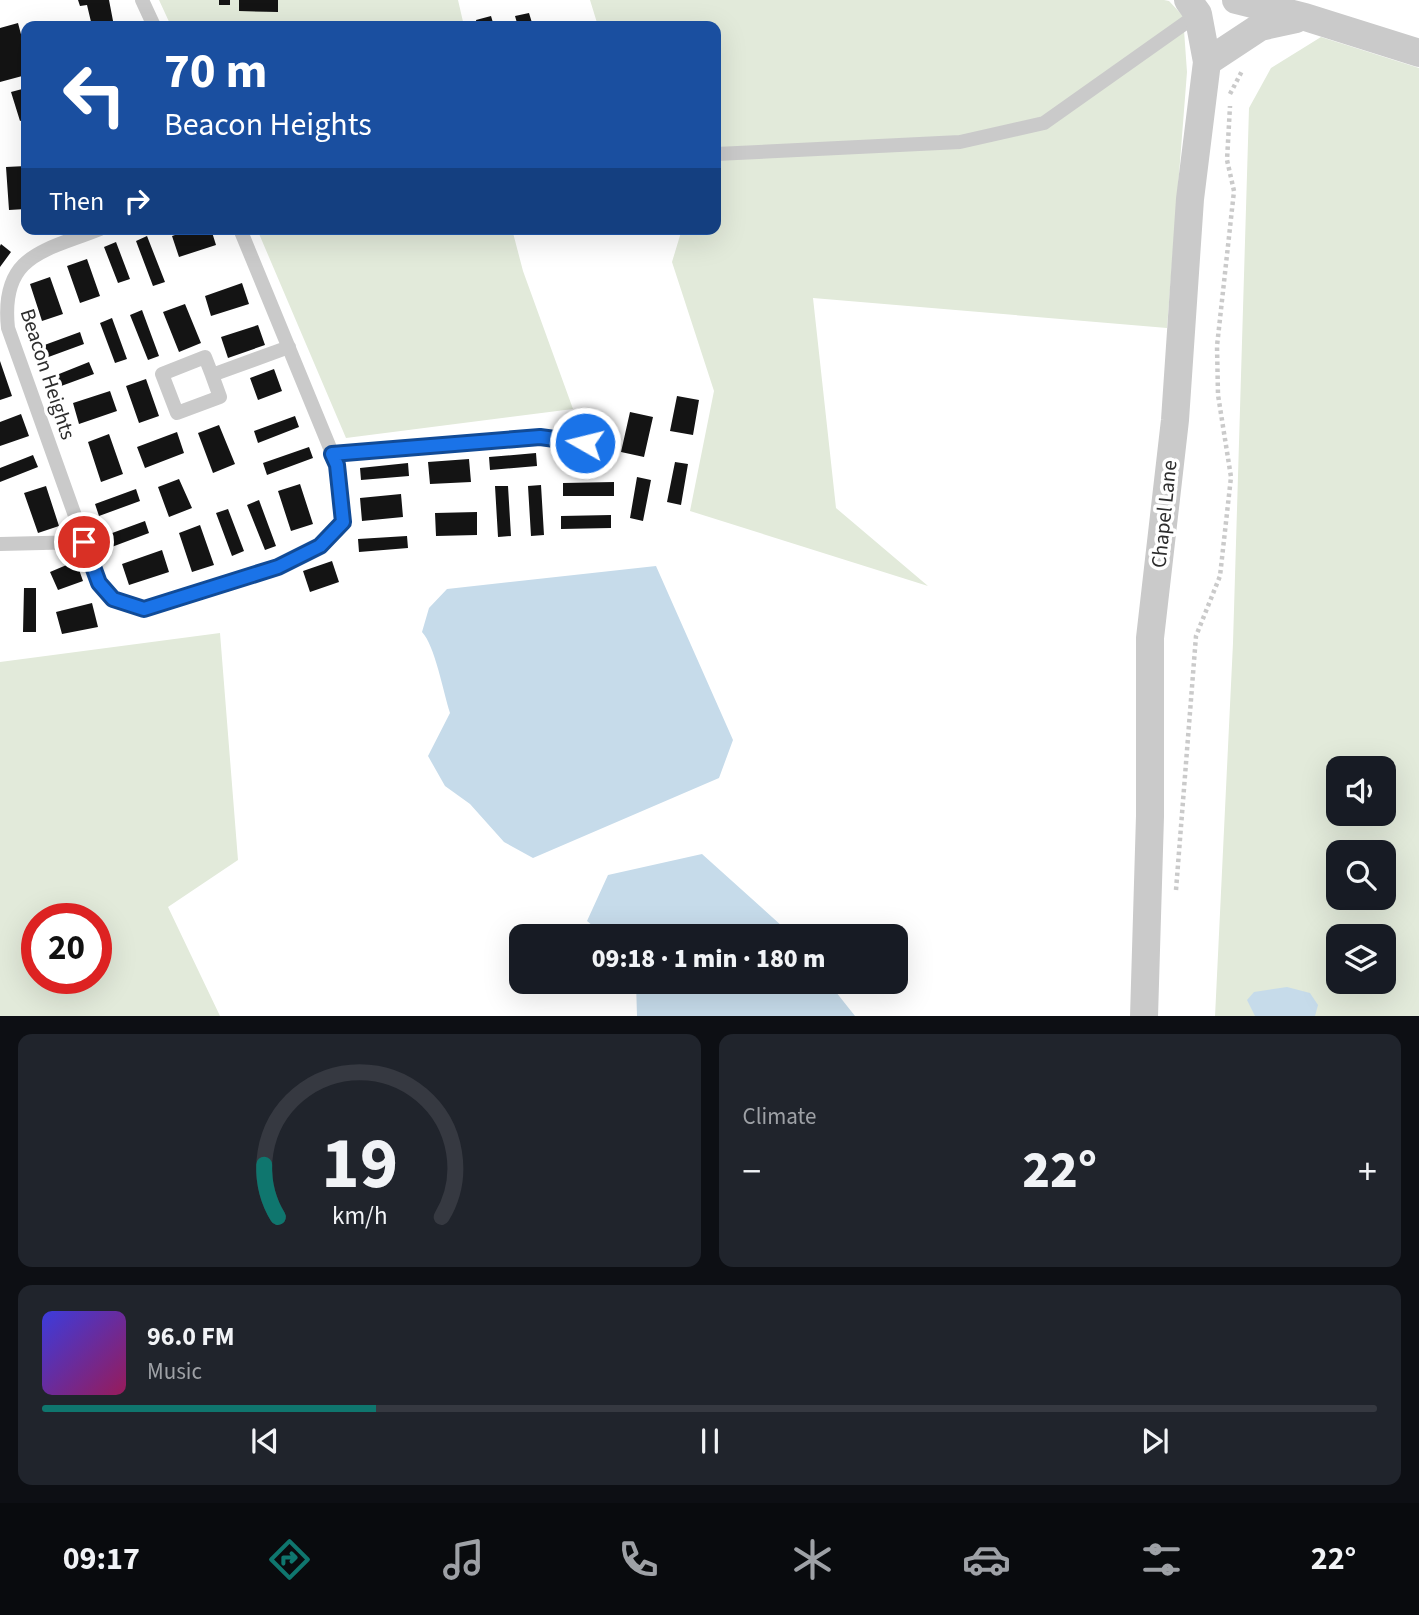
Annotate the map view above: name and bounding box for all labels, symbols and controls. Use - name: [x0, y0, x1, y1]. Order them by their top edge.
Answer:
- text: 70 m: [164, 37, 268, 107]
- icon: left: [49, 49, 140, 140]
- text: Beacon Heights: [164, 102, 372, 148]
- icon: right: [118, 182, 156, 220]
- text: Then: [49, 183, 104, 220]
- street label: Beacon Heights: [13, 305, 83, 444]
- position arrow: [548, 406, 622, 480]
- street label: Chapel Lane: [1143, 459, 1185, 569]
- pin: [54, 512, 114, 572]
- icon: arrive: [65, 523, 103, 561]
- map controls: [1326, 756, 1396, 994]
- button: sound: [1326, 756, 1396, 826]
- button: search: [1326, 840, 1396, 910]
- speed limit sign: 20: [21, 903, 112, 994]
- button: layers: [1326, 924, 1396, 994]
- text: 09:18 · 1 min · 180 m: [592, 940, 825, 977]
- text: Climate: [743, 1100, 816, 1133]
- text: 19: [321, 1112, 398, 1216]
- text: 22°: [1022, 1134, 1097, 1208]
- text: −: [743, 1145, 761, 1199]
- text: +: [1358, 1145, 1377, 1199]
- text: km/h: [332, 1197, 387, 1233]
- text: 96.0 FM: [147, 1318, 235, 1355]
- text: Music: [147, 1355, 202, 1388]
- icon: previous: [246, 1422, 284, 1460]
- icon: pause: [691, 1422, 729, 1460]
- icon: next: [1136, 1422, 1174, 1460]
- icon: directions: [265, 1535, 314, 1584]
- icon: music: [439, 1535, 488, 1584]
- icon: phone: [614, 1535, 663, 1584]
- icon: climate: [788, 1535, 837, 1584]
- icon: car: [962, 1535, 1011, 1584]
- icon: filters: [1137, 1535, 1186, 1584]
- text: 09:17: [63, 1536, 140, 1582]
- text: 22°: [1311, 1536, 1356, 1582]

